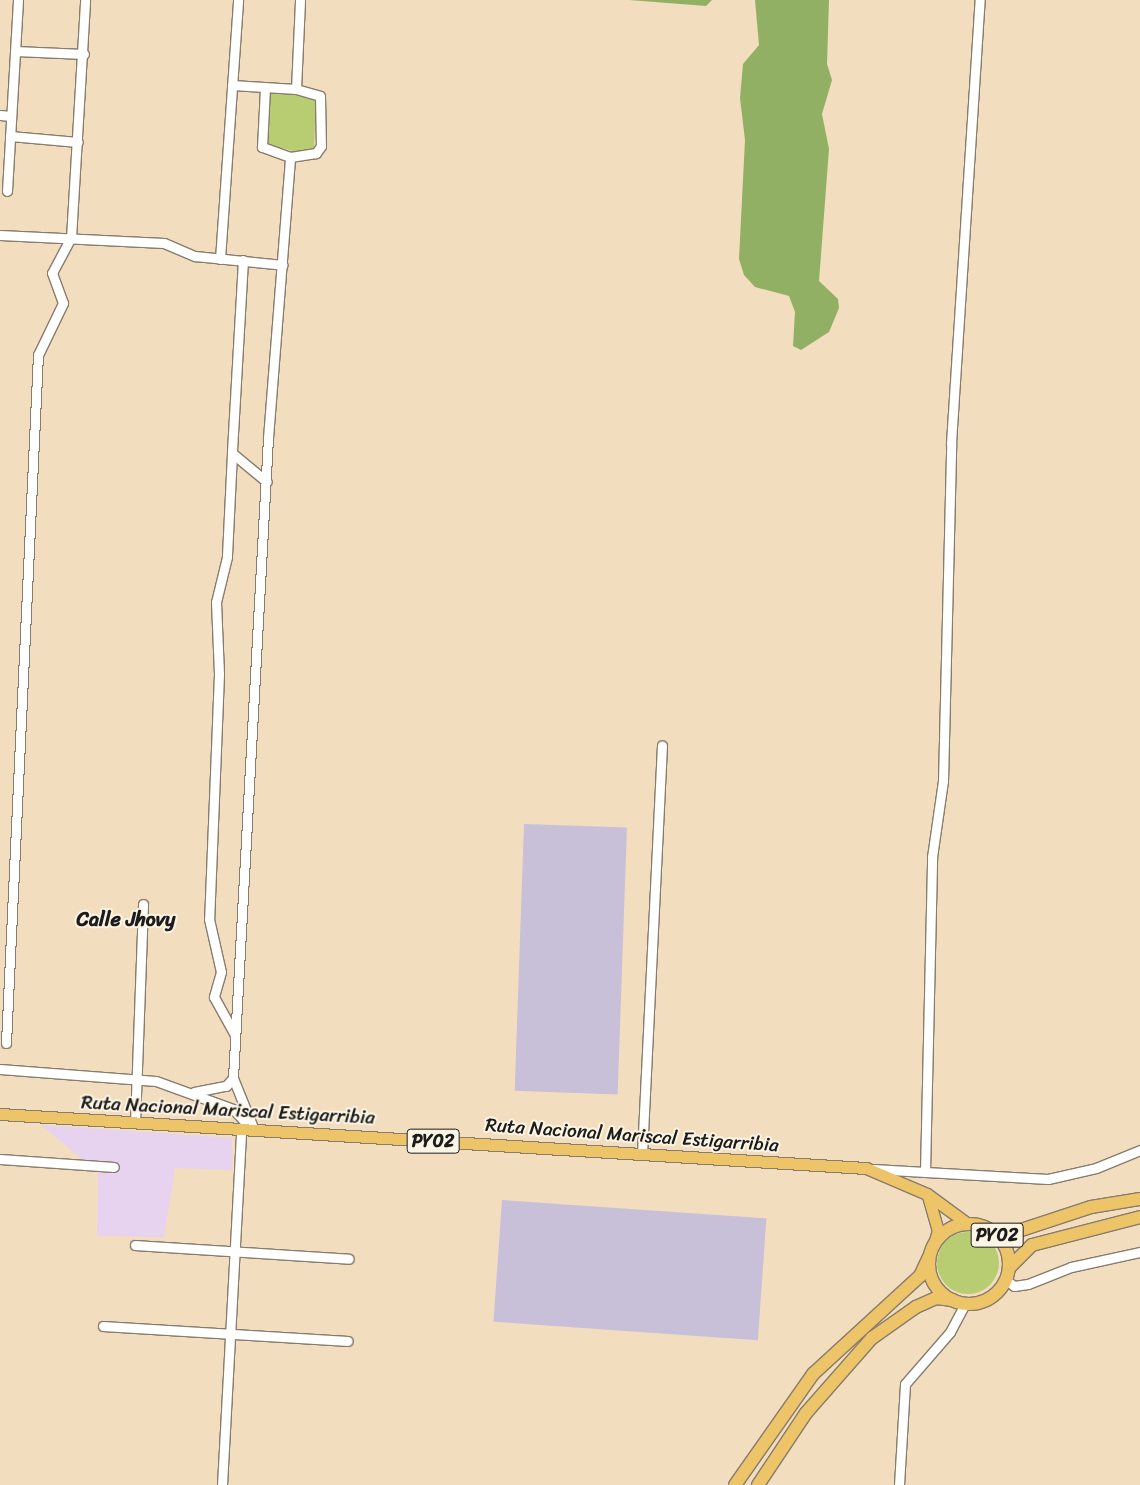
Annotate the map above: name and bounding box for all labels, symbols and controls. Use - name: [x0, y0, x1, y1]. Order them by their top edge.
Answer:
- district label: Calle Jhovy: [77, 907, 175, 931]
- street label: Ruta Nacional Mariscal Estigarribia: [80, 1091, 376, 1129]
- street label: Ruta Nacional Mariscal Estigarribia: [484, 1113, 780, 1157]
- road number: PY02: [406, 1126, 460, 1156]
- road number: PY02: [970, 1220, 1024, 1250]

